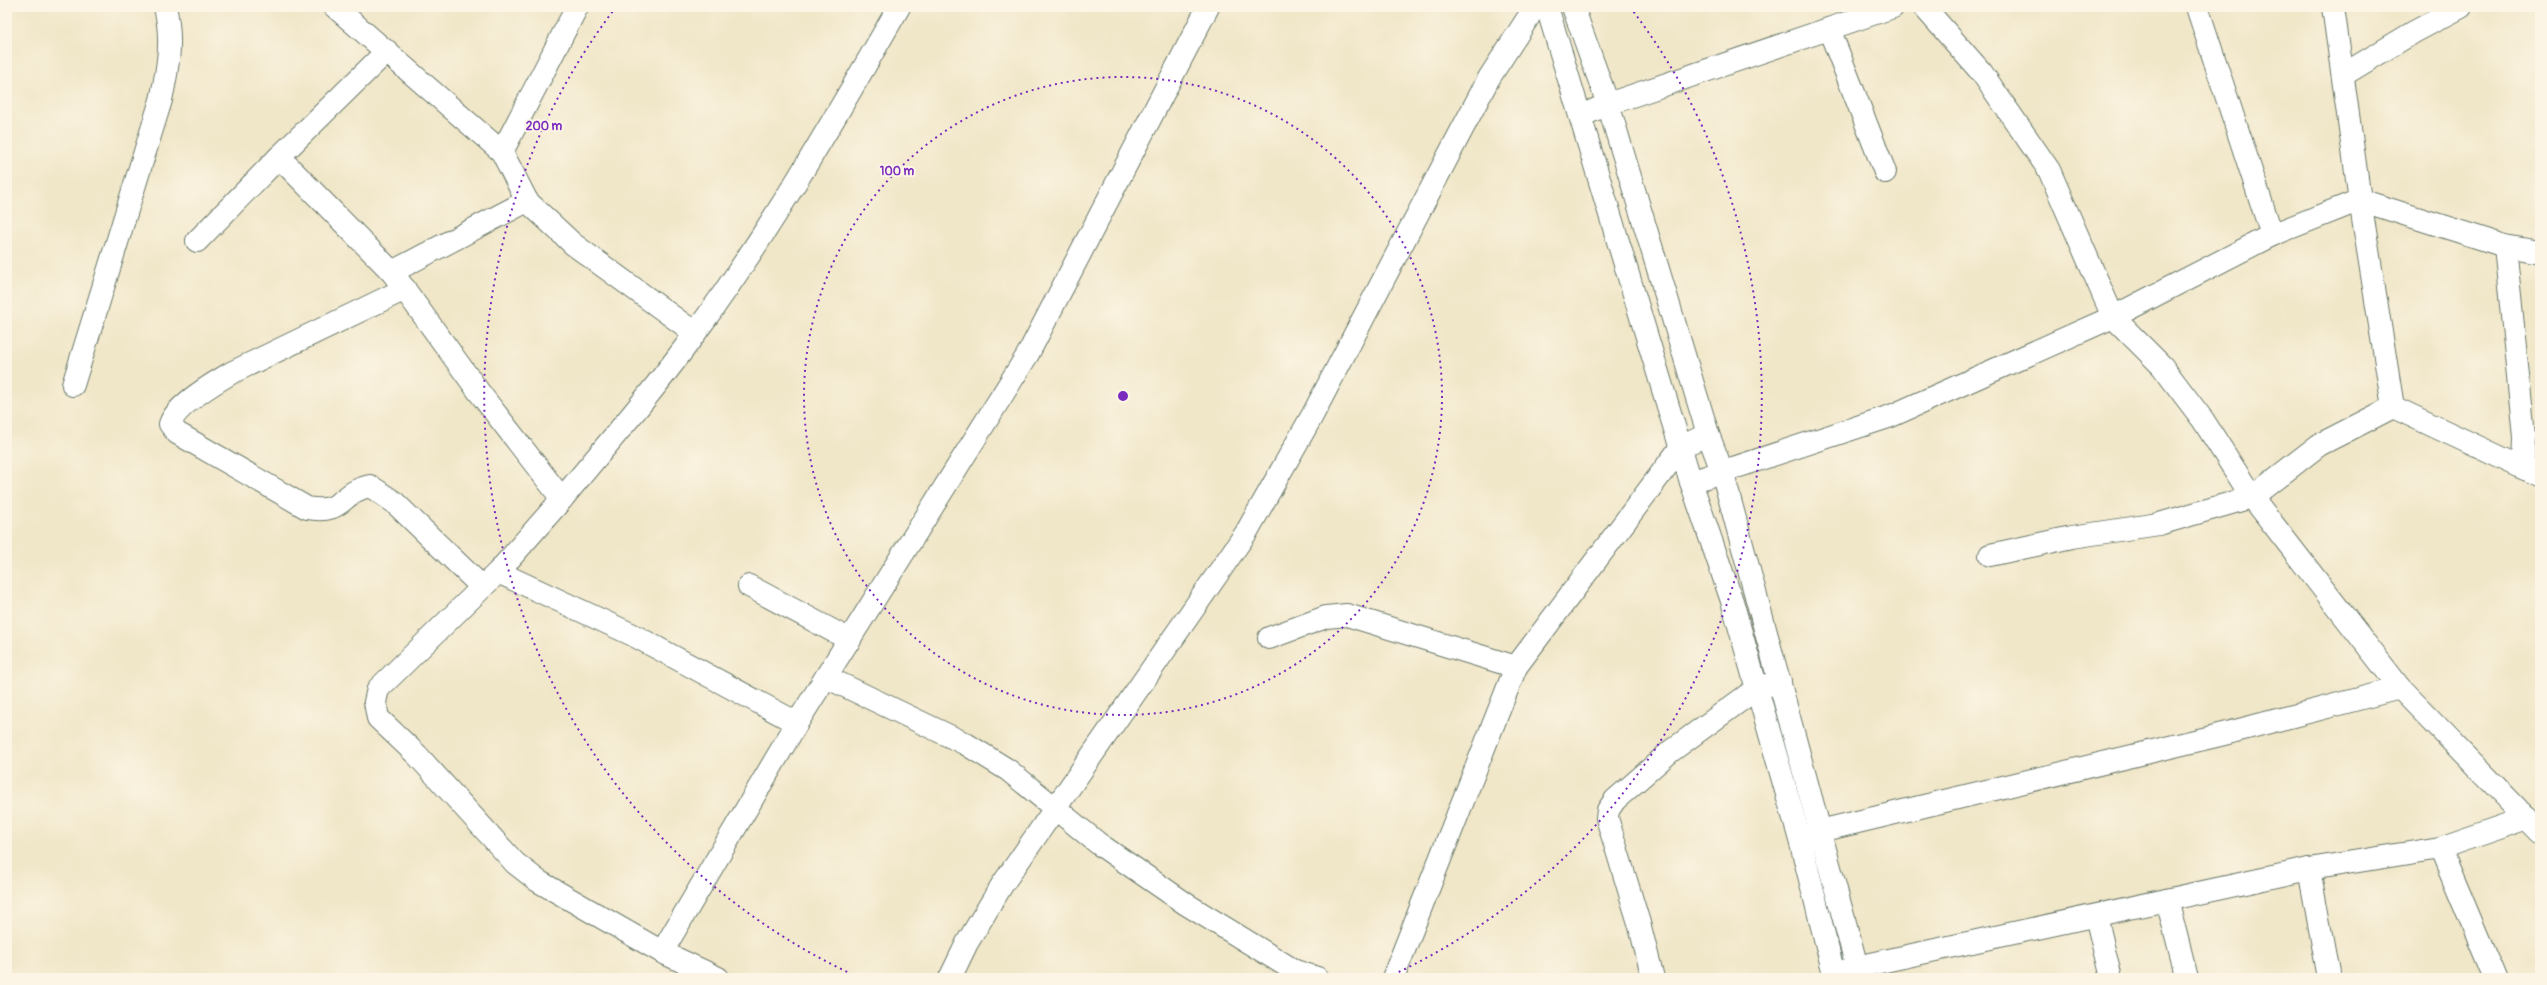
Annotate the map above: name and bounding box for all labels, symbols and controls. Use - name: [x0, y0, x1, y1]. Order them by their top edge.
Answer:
- text: 200 m: [526, 119, 563, 134]
- text: 100 m: [880, 164, 915, 179]
- centre of rings: [1116, 389, 1130, 403]

